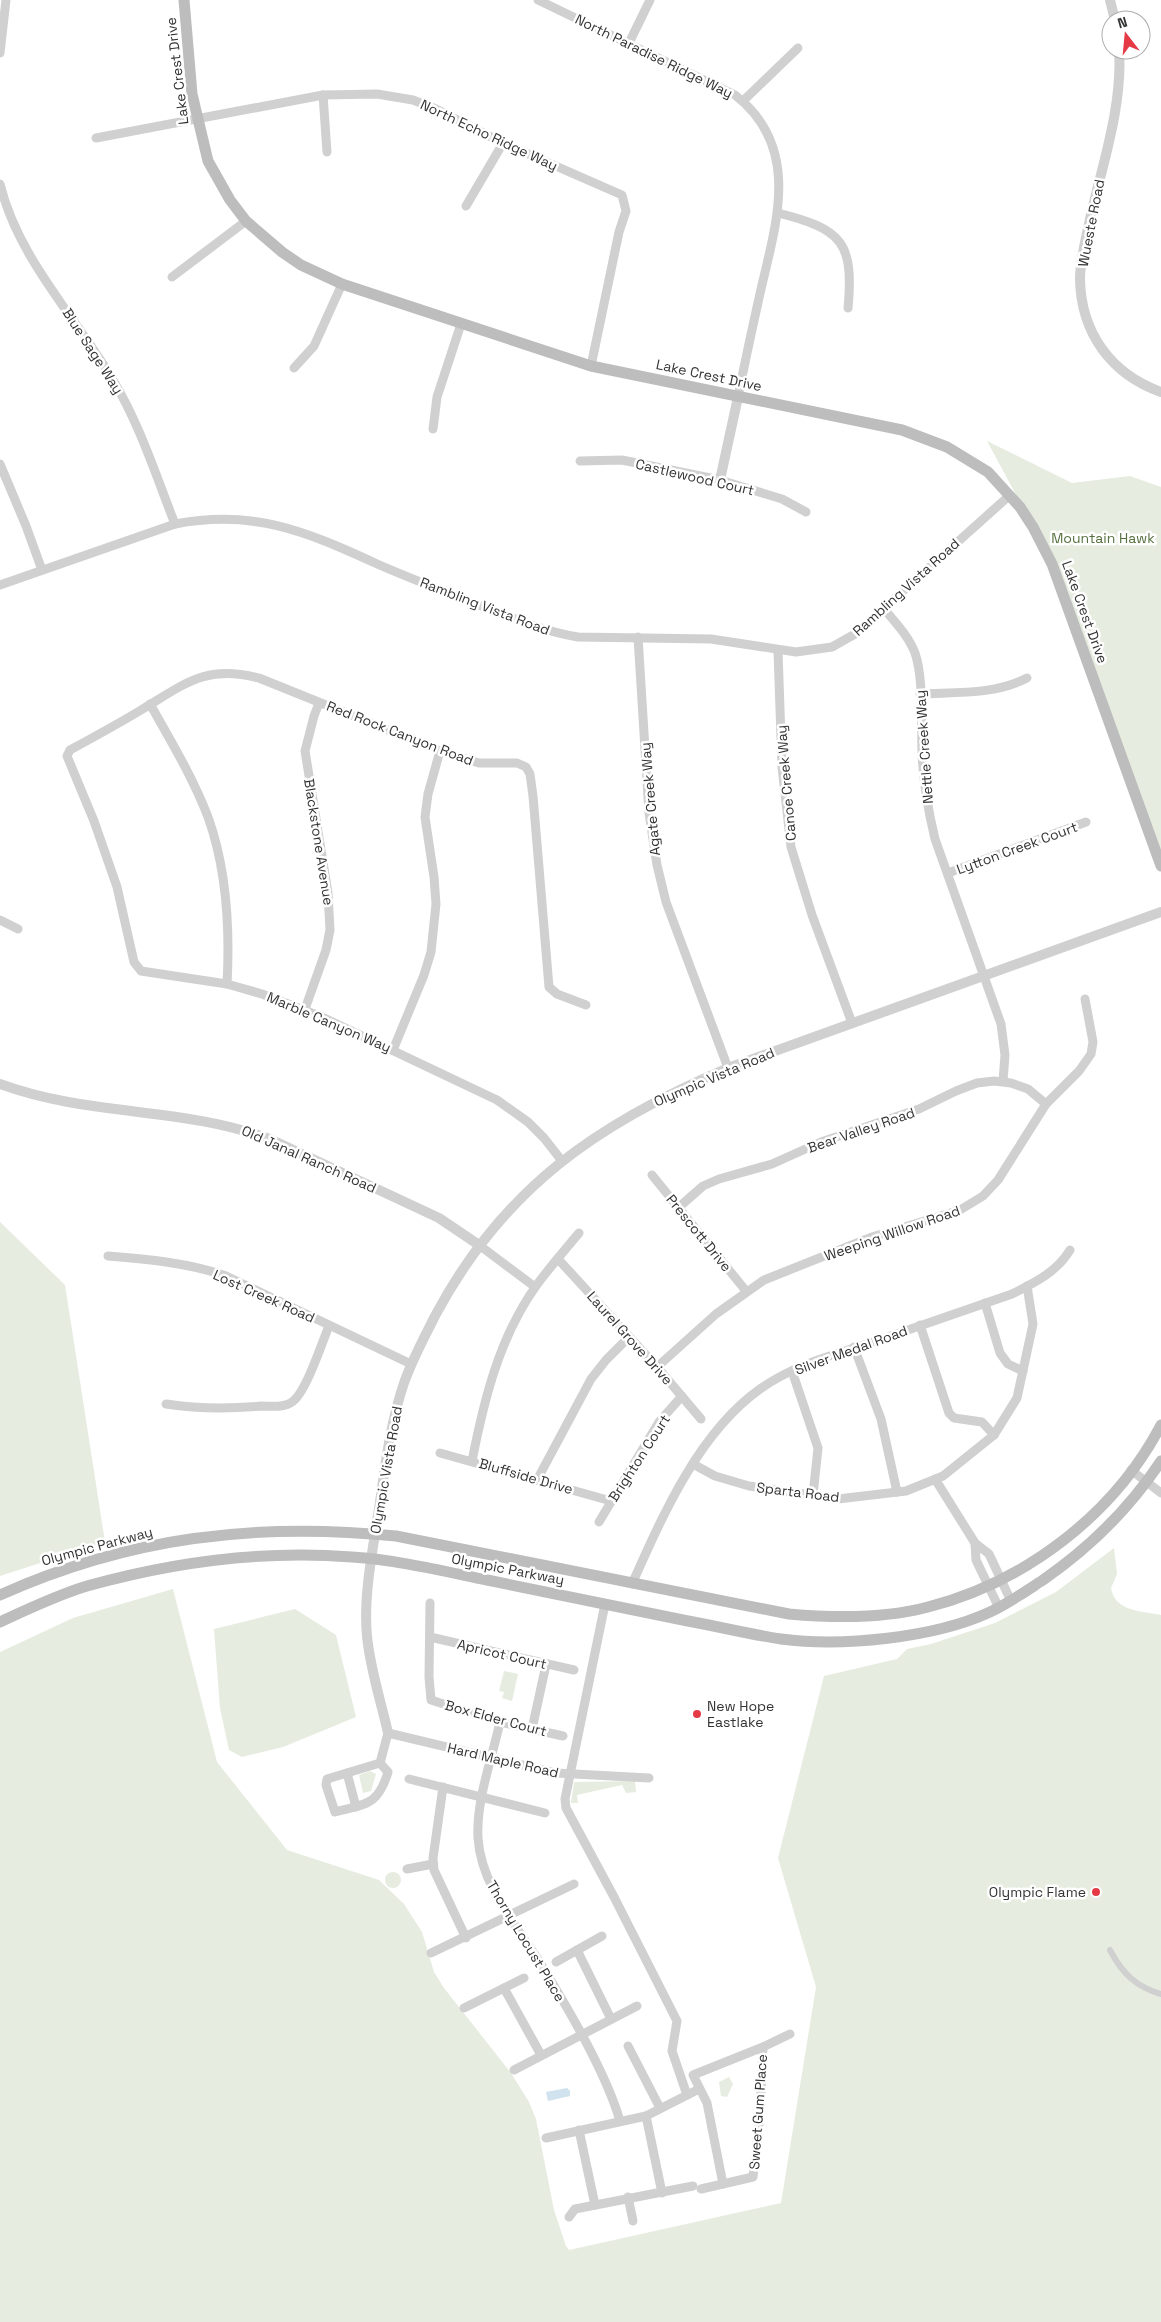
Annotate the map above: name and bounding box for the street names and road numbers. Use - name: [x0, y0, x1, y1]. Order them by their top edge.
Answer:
- street label: North Paradise Ridge Way: [572, 10, 736, 102]
- street label: Lake Crest Drive: [161, 16, 193, 126]
- street label: North Echo Ridge Way: [417, 95, 561, 175]
- street label: Wueste Road: [1074, 178, 1108, 268]
- street label: Blue Sage Way: [59, 305, 127, 397]
- street label: Lake Crest Drive: [654, 355, 764, 395]
- street label: Castlewood Court: [634, 455, 756, 499]
- street label: Rambling Vista Road: [849, 534, 963, 640]
- street label: Lake Crest Drive: [1058, 558, 1112, 666]
- street label: Rambling Vista Road: [418, 573, 552, 639]
- street label: Nettle Creek Way: [911, 690, 937, 804]
- street label: Red Rock Canyon Road: [324, 697, 476, 769]
- street label: Canoe Creek Way: [772, 724, 800, 842]
- street label: Agate Creek Way: [636, 742, 664, 856]
- street label: Blackstone Avenue: [300, 777, 338, 907]
- street label: Lytton Creek Court: [954, 818, 1080, 878]
- street label: Marble Canyon Way: [264, 988, 394, 1056]
- street label: Olympic Vista Road: [651, 1043, 777, 1111]
- street label: Bear Valley Road: [805, 1103, 917, 1157]
- street label: Old Janal Ranch Road: [239, 1121, 379, 1197]
- street label: Prescott Drive: [662, 1191, 736, 1275]
- street label: Weeping Willow Road: [822, 1201, 962, 1265]
- street label: Lost Creek Road: [210, 1265, 318, 1327]
- street label: Laurel Grove Drive: [583, 1287, 677, 1389]
- street label: Silver Medal Road: [792, 1321, 910, 1379]
- street label: Olympic Vista Road: [366, 1405, 406, 1535]
- street label: Brighton Court: [604, 1411, 674, 1505]
- street label: Bluffside Drive: [477, 1454, 575, 1498]
- street label: Sparta Road: [756, 1478, 840, 1506]
- street label: Olympic Parkway: [39, 1522, 155, 1570]
- street label: Olympic Parkway: [450, 1549, 566, 1589]
- street label: Apricot Court: [456, 1635, 548, 1673]
- street label: Box Elder Court: [443, 1696, 549, 1740]
- street label: Hard Maple Road: [446, 1738, 560, 1782]
- street label: Thorny Locust Place: [483, 1877, 569, 2005]
- street label: Sweet Gum Place: [745, 2054, 771, 2170]

